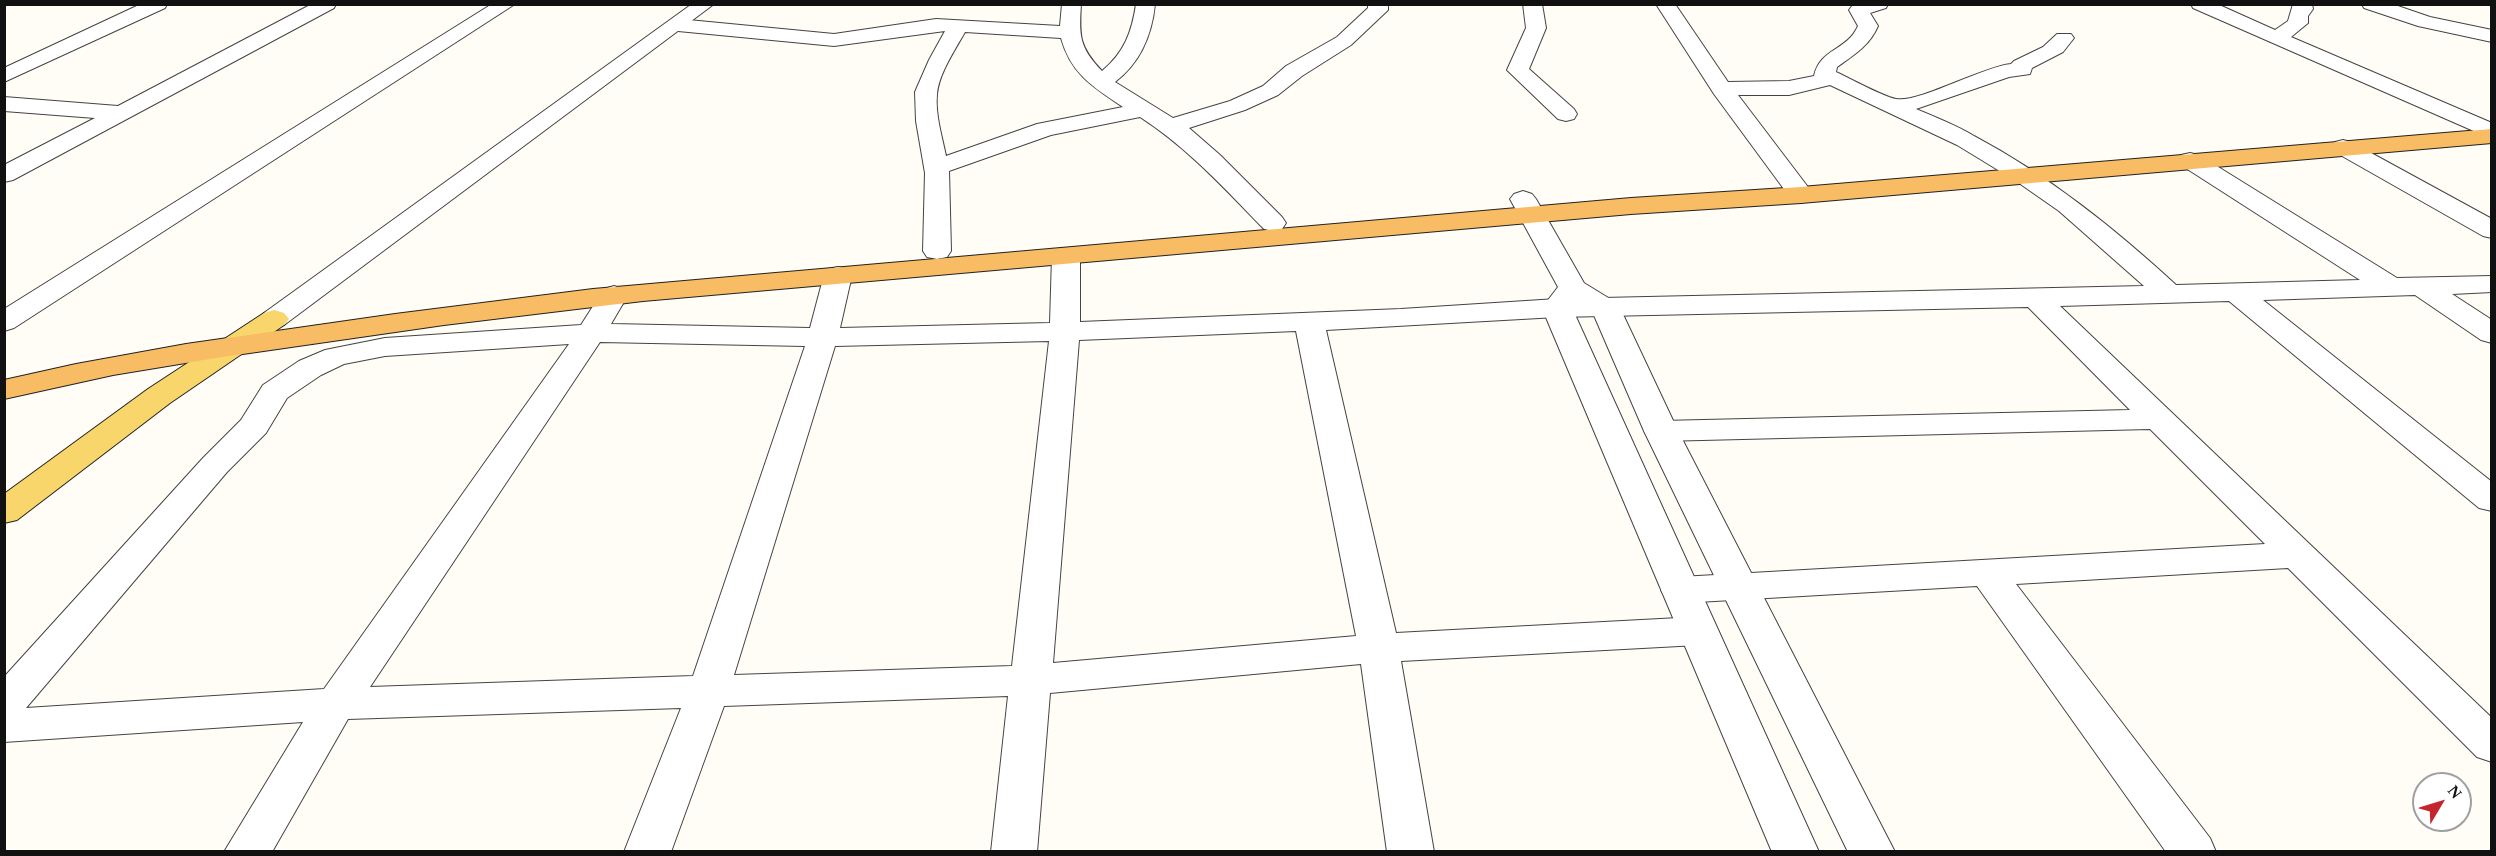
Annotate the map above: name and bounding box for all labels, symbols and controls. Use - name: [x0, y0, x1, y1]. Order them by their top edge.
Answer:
- north arrow: [2412, 772, 2472, 832]
- text: N: [2445, 782, 2465, 802]

